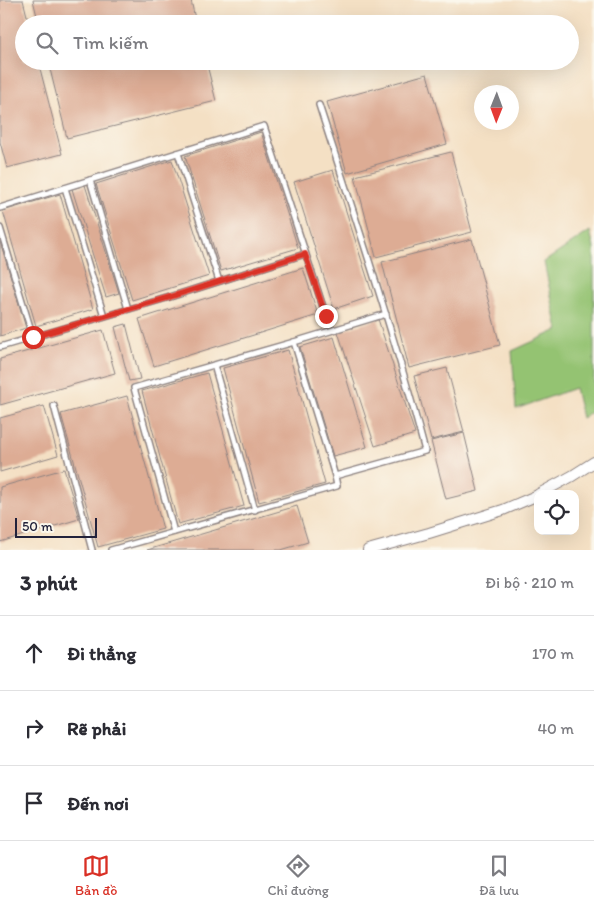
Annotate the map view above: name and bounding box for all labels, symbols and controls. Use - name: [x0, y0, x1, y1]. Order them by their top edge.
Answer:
- search box: [15, 15, 579, 70]
- icon: search: [33, 29, 61, 57]
- text: Tìm kiếm: [73, 31, 148, 54]
- north arrow: [474, 85, 519, 130]
- route end: [315, 305, 338, 328]
- route start: [22, 326, 45, 349]
- map controls: [534, 490, 579, 535]
- button: locate: [534, 490, 579, 535]
- scale bar: [15, 515, 98, 538]
- text: 50 m: [22, 518, 53, 535]
- text: 3 phút: [20, 570, 78, 595]
- text: Đi bộ · 210 m: [485, 573, 574, 592]
- icon: ahead: [20, 639, 48, 667]
- text: Đi thẳng: [67, 642, 136, 665]
- text: 170 m: [532, 644, 574, 663]
- icon: right: [20, 714, 48, 742]
- text: Rẽ phải: [67, 717, 126, 740]
- text: 40 m: [537, 719, 574, 738]
- icon: arrive: [20, 789, 48, 817]
- text: Đến nơi: [67, 792, 129, 815]
- tab: Bản đồ: [75, 852, 117, 899]
- tab: Chỉ đường: [267, 852, 329, 899]
- tab: Đã lưu: [479, 852, 519, 899]

